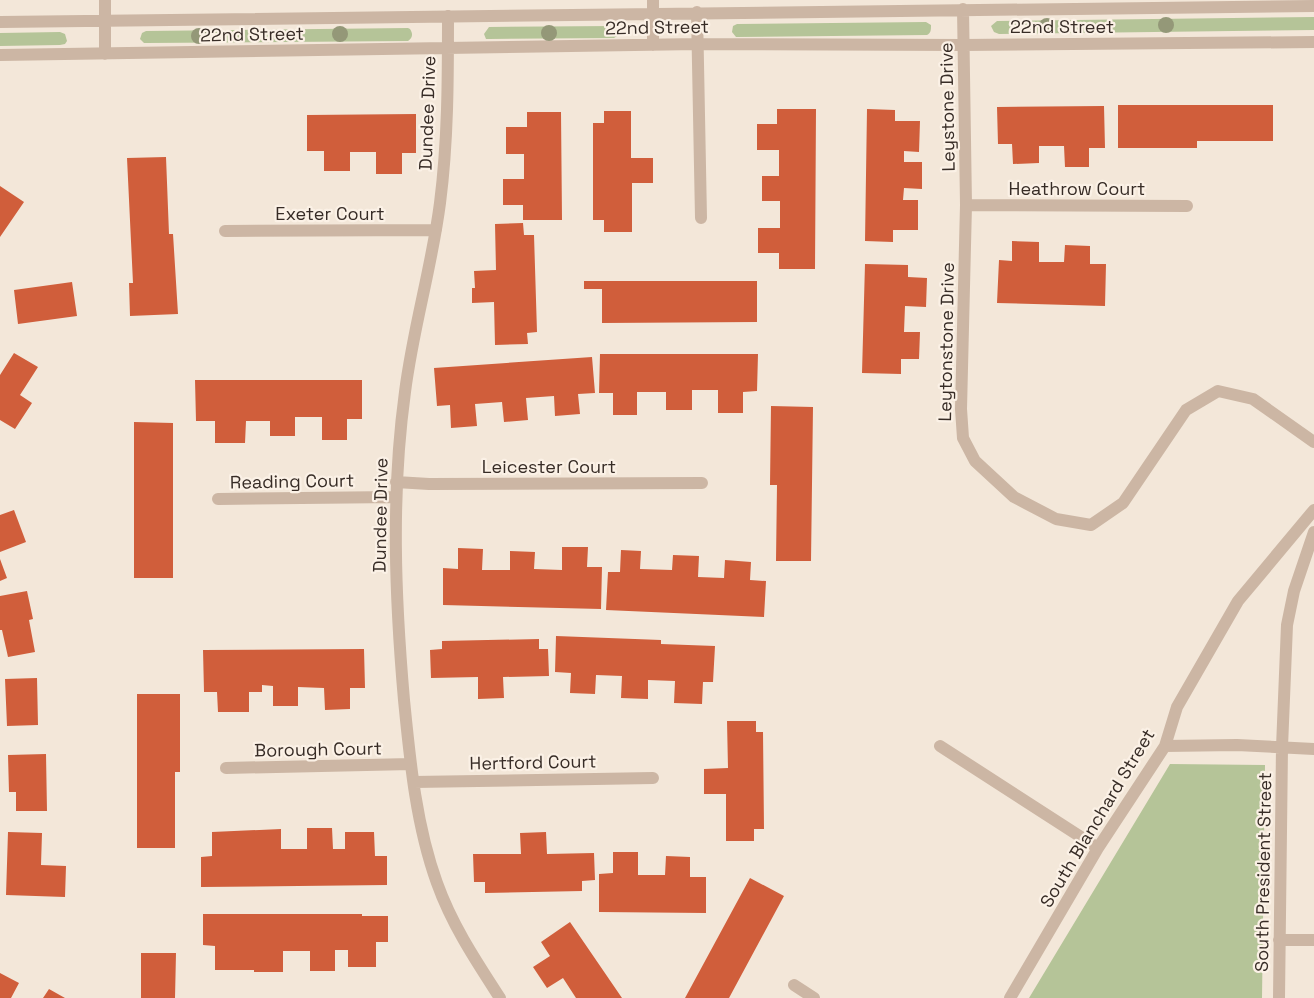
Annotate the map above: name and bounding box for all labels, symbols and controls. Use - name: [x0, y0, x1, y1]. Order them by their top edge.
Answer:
- street label: 22nd Street: [605, 15, 709, 39]
- street label: 22nd Street: [1010, 15, 1114, 38]
- street label: 22nd Street: [200, 22, 304, 46]
- street label: Leystone Drive: [934, 42, 960, 172]
- street label: Dundee Drive: [414, 55, 440, 171]
- street label: Heathrow Court: [1009, 177, 1145, 200]
- street label: Exeter Court: [275, 202, 385, 225]
- street label: Leytonstone Drive: [933, 262, 959, 422]
- street label: Leicester Court: [482, 455, 616, 478]
- street label: Dundee Drive: [368, 457, 392, 573]
- street label: Reading Court: [230, 468, 354, 494]
- street label: South Blanchard Street: [1034, 724, 1160, 912]
- street label: Borough Court: [254, 736, 382, 762]
- street label: Hertford Court: [469, 749, 597, 775]
- street label: South President Street: [1250, 772, 1276, 972]

